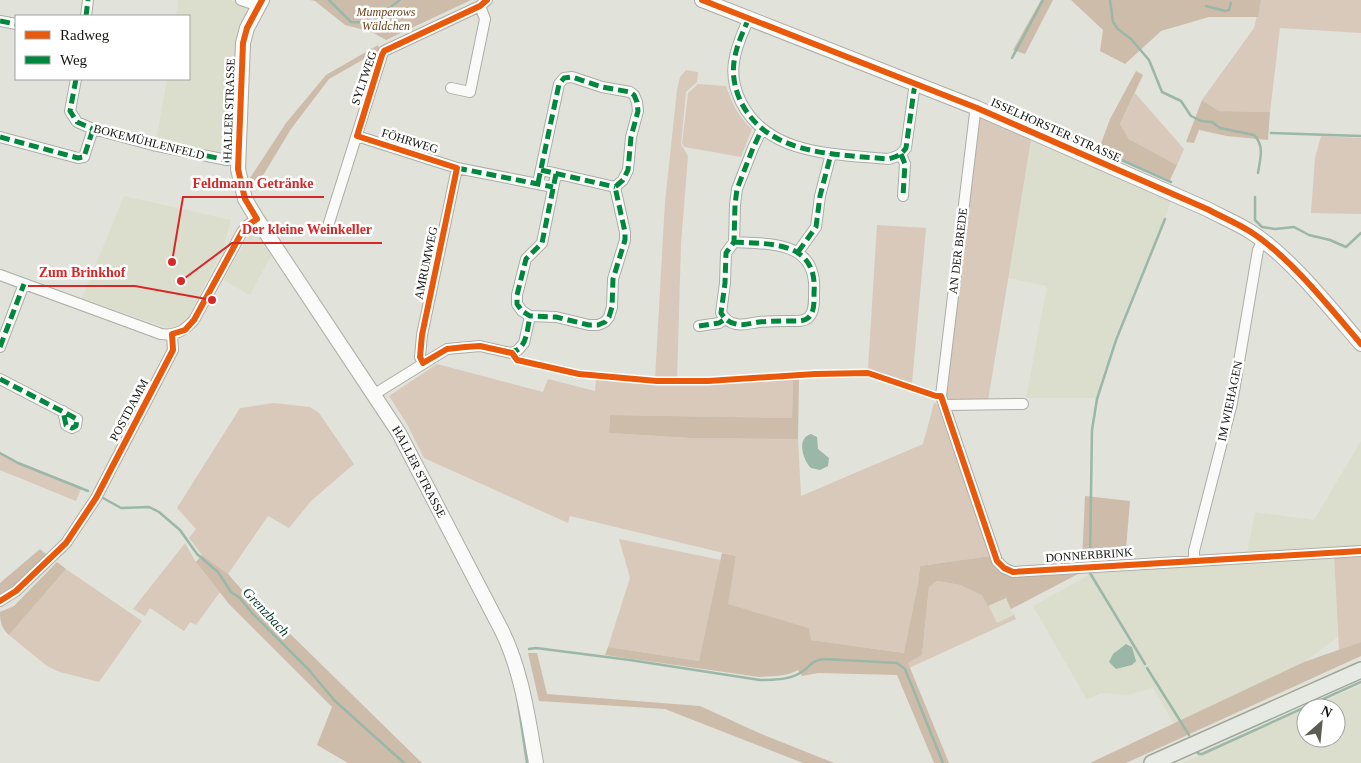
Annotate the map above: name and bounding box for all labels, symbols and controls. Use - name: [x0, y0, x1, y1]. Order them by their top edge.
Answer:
- park label: Mumperows Wäldchen: [356, 5, 416, 33]
- legend: [15, 15, 190, 80]
- text: Radweg: [60, 27, 110, 43]
- street label: SYLTWEG: [348, 49, 380, 107]
- text: Weg: [60, 52, 88, 68]
- street label: HALLER STRASSE: [220, 58, 238, 160]
- street label: ISSELHORSTER STRASSE: [989, 95, 1123, 165]
- street label: BOKEMÜHLENFELD: [92, 121, 206, 163]
- street label: FÖHRWEG: [380, 126, 440, 156]
- callout: Feldmann Getränke: [183, 168, 324, 197]
- text: Feldmann Getränke: [193, 176, 313, 191]
- street label: AN DER BREDE: [946, 207, 970, 295]
- callout: Der kleine Weinkeller: [232, 214, 382, 243]
- text: Der kleine Weinkeller: [242, 222, 372, 237]
- street label: AMRUMWEG: [411, 225, 441, 301]
- callout: Zum Brinkhof: [28, 257, 135, 286]
- text: Zum Brinkhof: [39, 265, 126, 280]
- street label: IM WIEHAGEN: [1215, 359, 1245, 443]
- street label: POSTDAMM: [107, 376, 151, 443]
- street label: HALLER STRASSE: [389, 423, 449, 520]
- street label: DONNERBRINK: [1045, 545, 1133, 565]
- water label: Grenzbach: [240, 585, 292, 639]
- north arrow: [1296, 698, 1346, 748]
- text: N: [1319, 703, 1335, 721]

